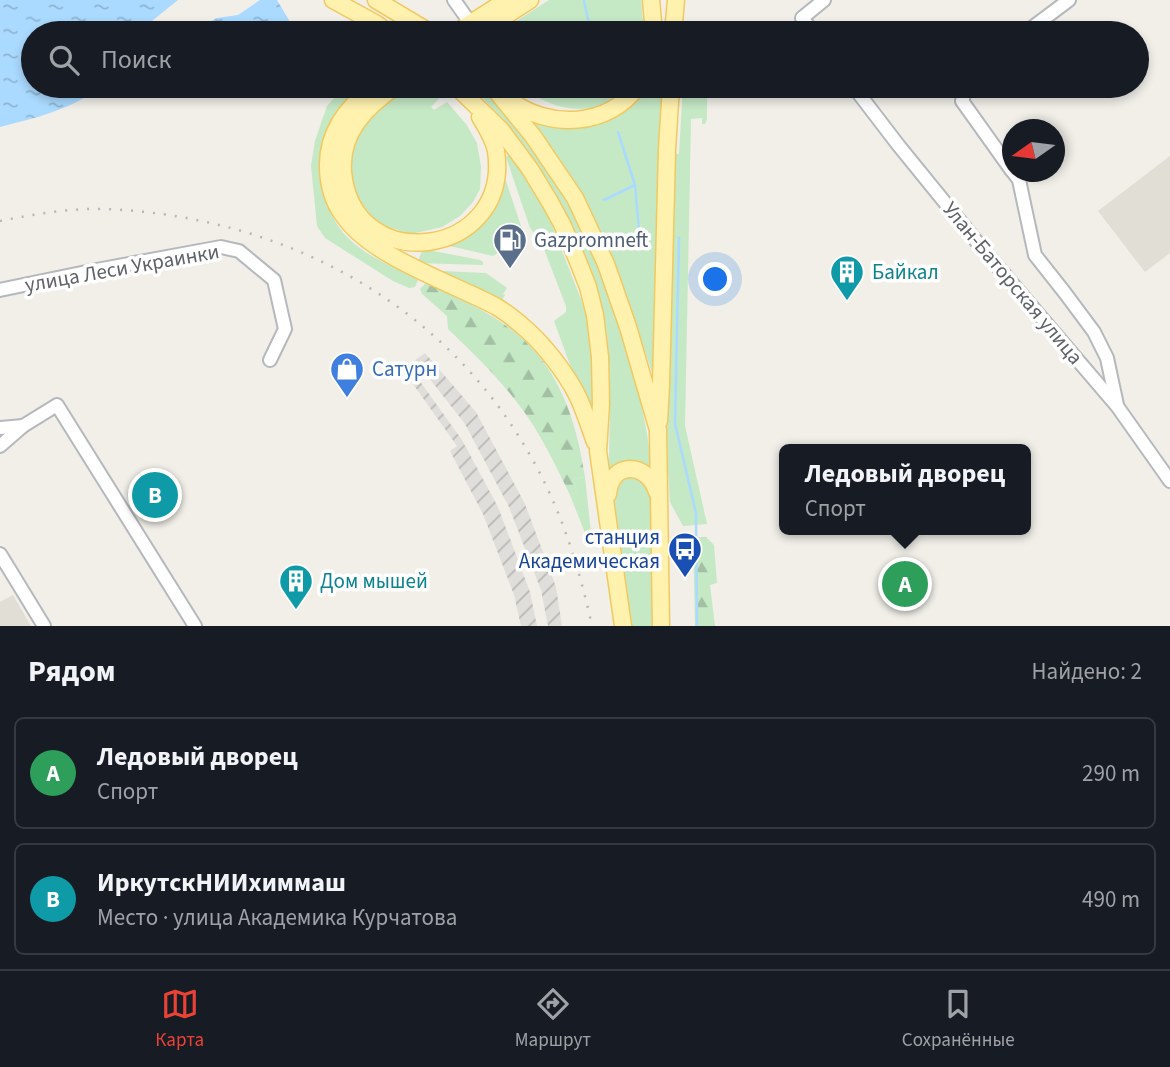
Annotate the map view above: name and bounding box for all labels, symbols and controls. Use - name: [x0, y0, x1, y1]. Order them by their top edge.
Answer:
- search box: [21, 21, 1149, 98]
- icon: search: [45, 41, 83, 79]
- text: Поиск: [101, 41, 171, 78]
- north arrow: [1002, 119, 1065, 182]
- street label: Улан-Баторская улица: [936, 195, 1090, 371]
- fuel station icon: Gazpromneft: [491, 221, 529, 270]
- place label: Gazpromneft: [534, 225, 649, 255]
- street label: улица Леси Украинки: [22, 236, 222, 300]
- building icon: Байкал: [828, 253, 866, 302]
- place label: Байкал: [872, 257, 939, 287]
- your location: [698, 262, 732, 296]
- shop icon: Сатурн: [328, 350, 366, 399]
- place label: Сатурн: [372, 354, 437, 384]
- popup: [779, 444, 1031, 535]
- text: Ледовый дворец: [805, 455, 1005, 492]
- pin: B: [132, 469, 178, 521]
- text: Спорт: [805, 492, 866, 525]
- place label: станция Академическая: [519, 522, 660, 576]
- bus stop icon: станция Академическая: [666, 530, 704, 579]
- pin: A: [882, 558, 928, 610]
- building icon: Дом мышей: [277, 562, 315, 611]
- place label: Дом мышей: [320, 566, 428, 596]
- text: Рядом: [28, 650, 116, 693]
- text: Найдено: 2: [1032, 655, 1142, 688]
- text: Ледовый дворец: [97, 738, 298, 775]
- text: A: [46, 757, 60, 790]
- text: 290 m: [1082, 757, 1140, 790]
- text: Спорт: [97, 775, 158, 808]
- text: ИркутскНИИхиммаш: [97, 864, 346, 901]
- text: B: [46, 883, 60, 916]
- text: 490 m: [1082, 883, 1140, 916]
- text: Место · улица Академика Курчатова: [97, 901, 457, 934]
- tab: Карта: [155, 985, 204, 1054]
- tab: Маршрут: [515, 985, 591, 1054]
- tab: Сохранённые: [902, 985, 1015, 1054]

